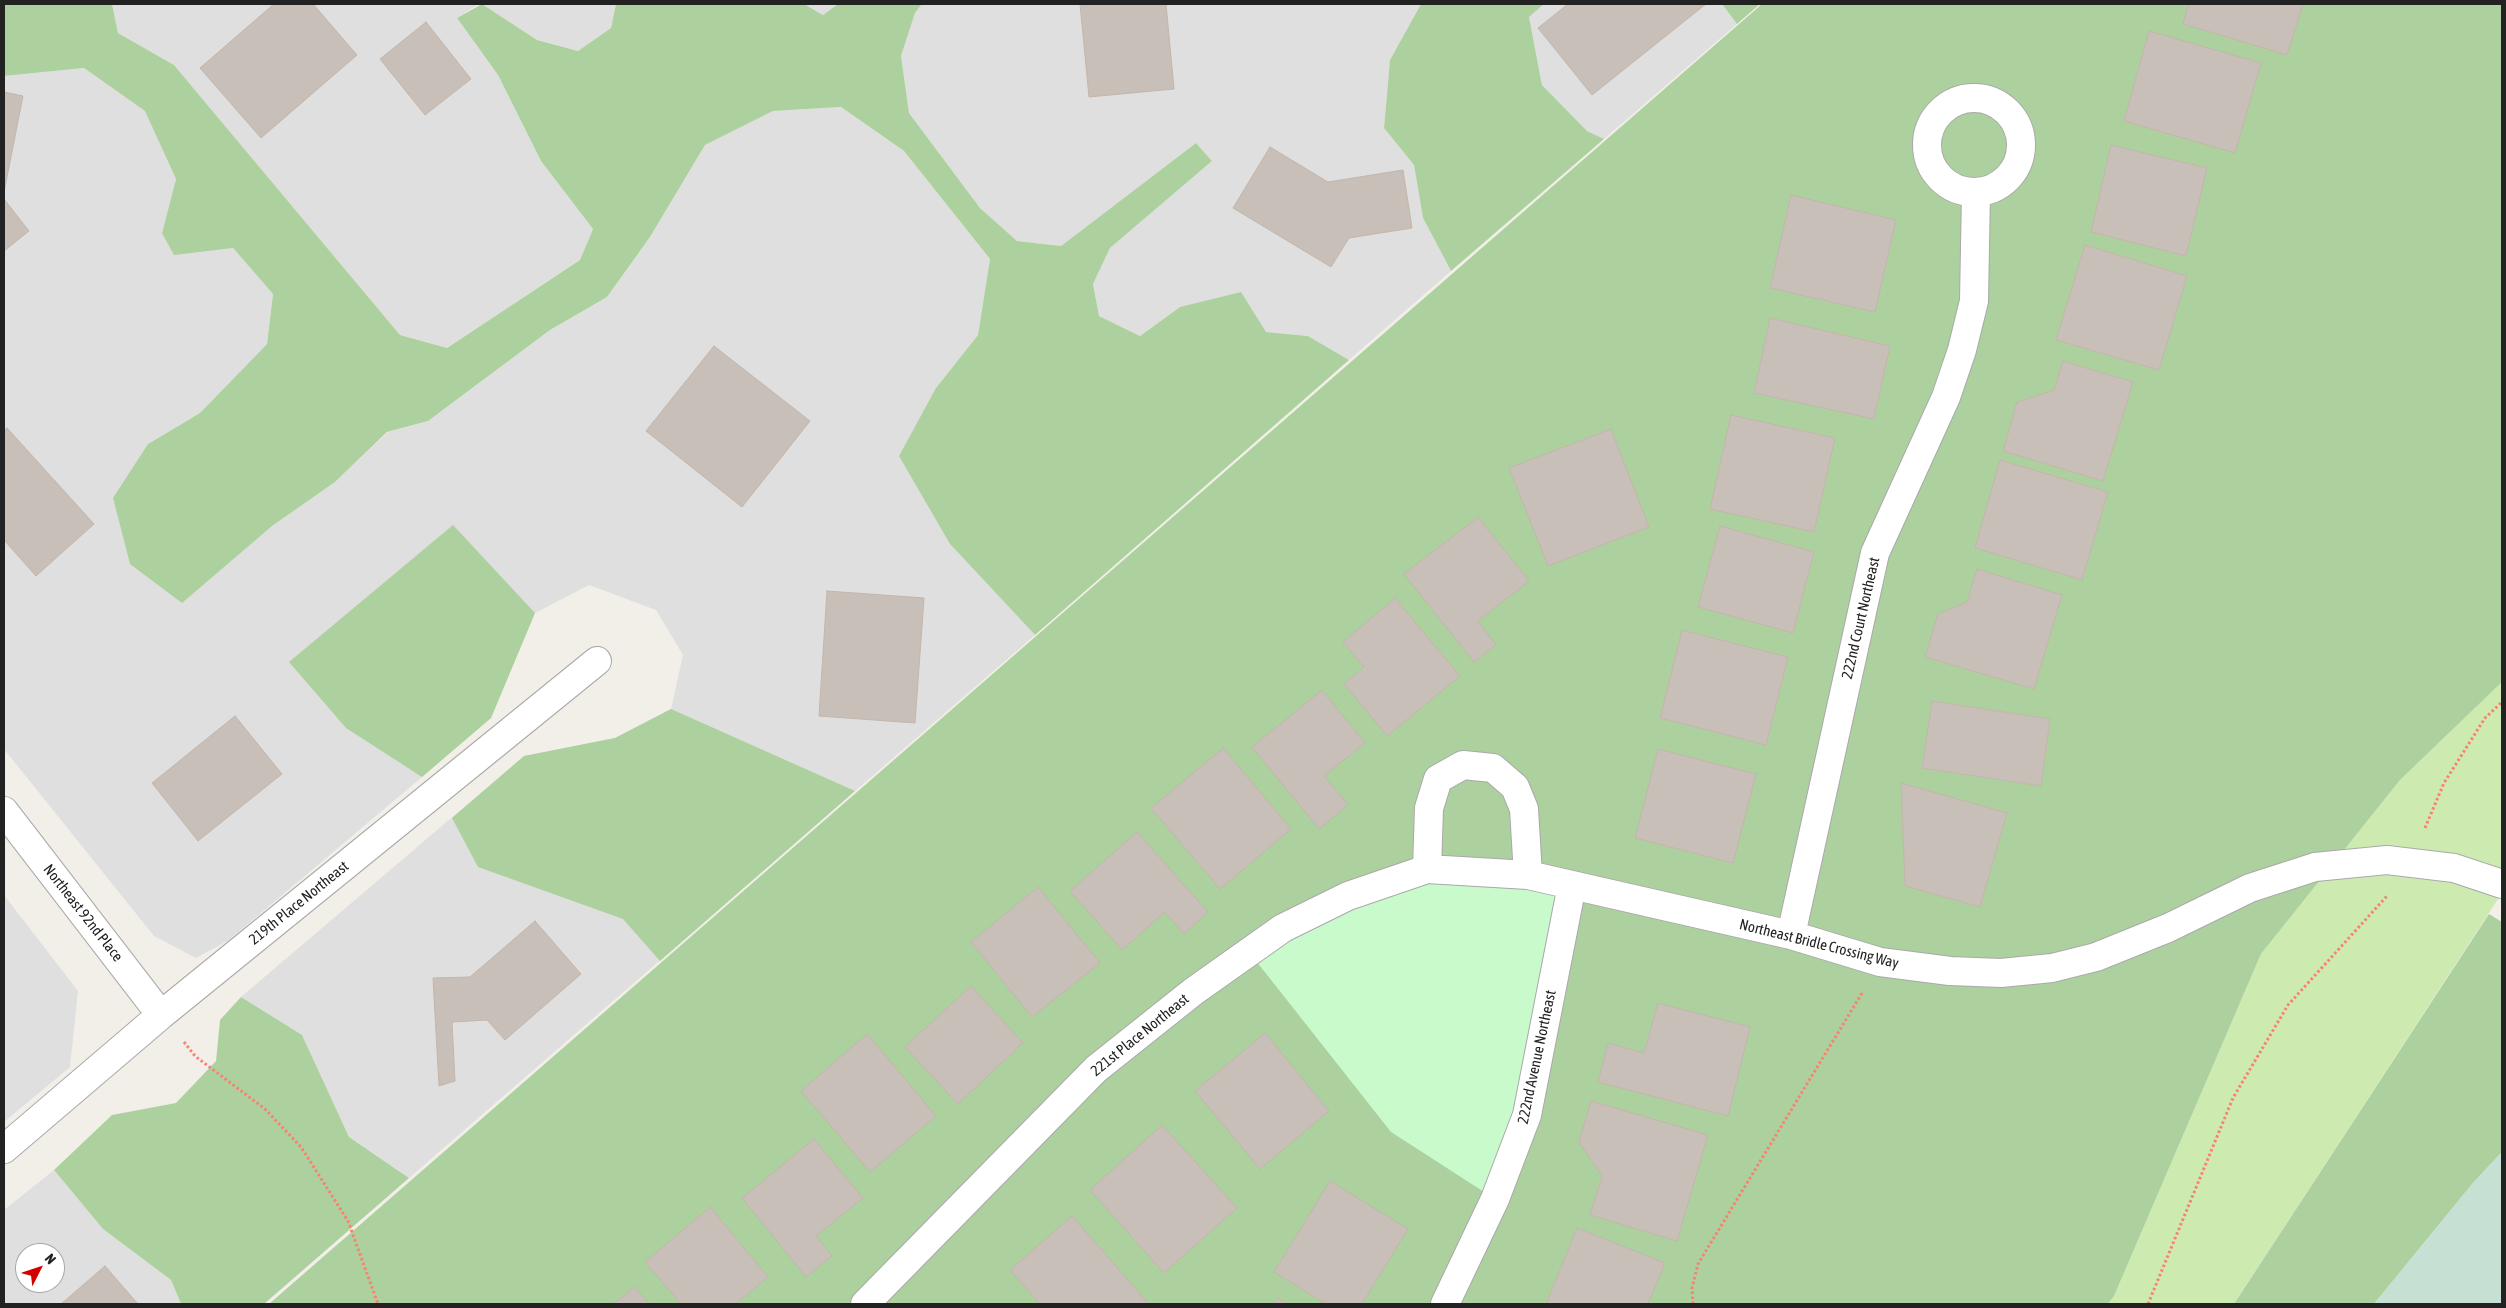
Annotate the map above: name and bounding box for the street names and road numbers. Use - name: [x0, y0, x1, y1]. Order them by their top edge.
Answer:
- street label: 222nd Court Northeast: [1838, 555, 1884, 681]
- street label: 219th Place Northeast: [246, 857, 352, 949]
- street label: Northeast 92nd Place: [39, 861, 127, 965]
- street label: Northeast Bridle Crossing Way: [1737, 915, 1901, 973]
- street label: 222nd Avenue Northeast: [1514, 988, 1560, 1126]
- street label: 221st Place Northeast: [1087, 990, 1193, 1080]

